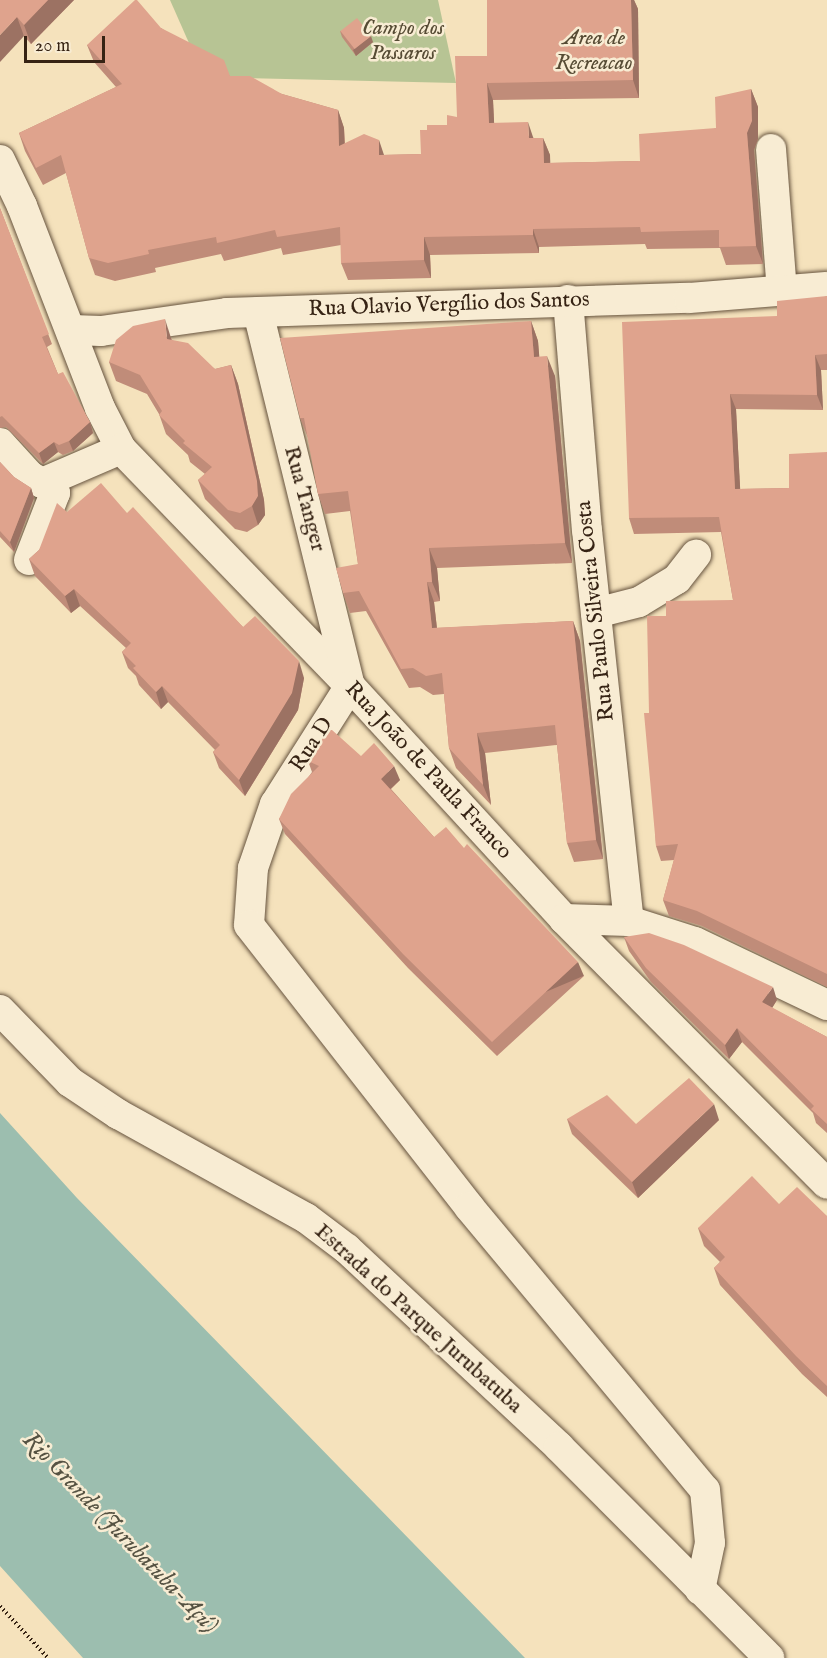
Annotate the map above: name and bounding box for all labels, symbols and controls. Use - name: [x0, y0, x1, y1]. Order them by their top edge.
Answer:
- park label: Campo dos Passaros: [362, 15, 444, 66]
- scale bar: [27, 24, 108, 62]
- park label: Area de Recreacao: [555, 25, 633, 76]
- text: 20 m: [35, 35, 70, 58]
- street label: Rua Olavio Vergílio dos Santos: [308, 287, 590, 323]
- street label: Rua Tanger: [277, 443, 331, 555]
- street label: Rua Paulo Silveira Costa: [571, 499, 621, 723]
- street label: Rua João de Paula Franco: [339, 677, 517, 865]
- street label: Rua D: [285, 713, 339, 777]
- street label: Estrada do Parque Jurubatuba: [309, 1219, 527, 1419]
- water label: Rio Grande (Jurubatuba-Açú): [16, 1426, 224, 1640]

